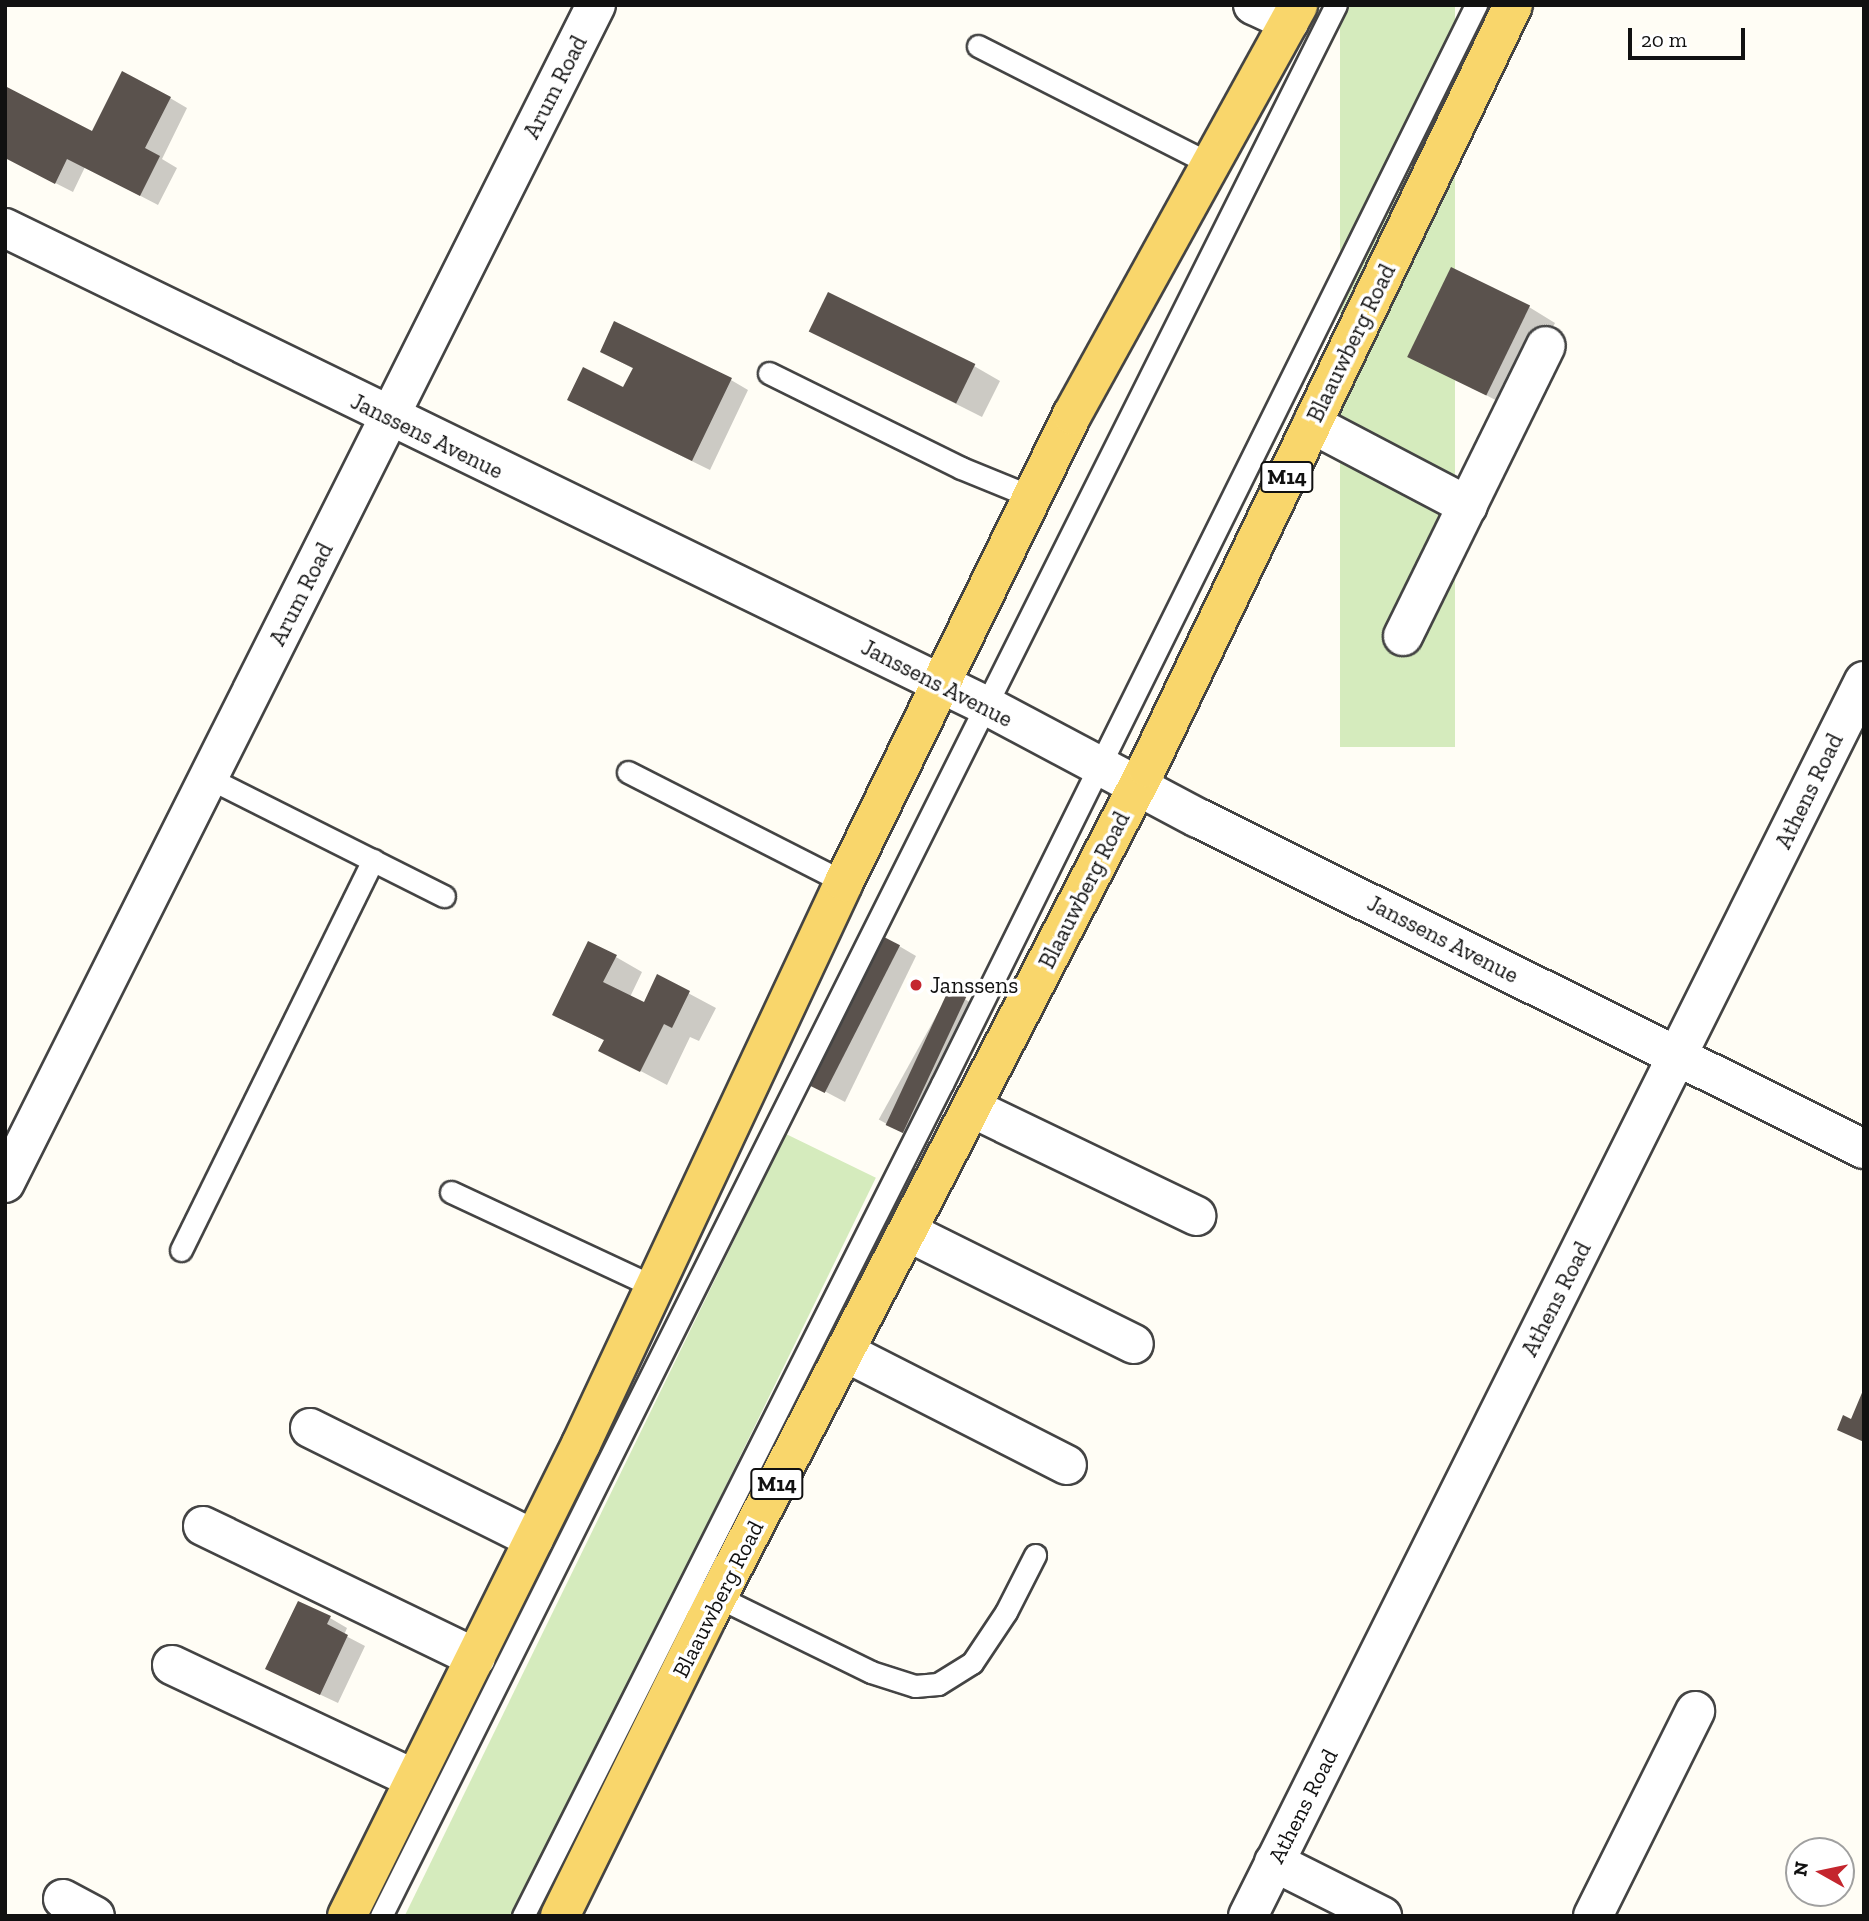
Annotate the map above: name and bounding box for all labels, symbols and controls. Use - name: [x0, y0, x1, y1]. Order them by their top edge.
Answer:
- scale bar: [1631, 14, 1748, 58]
- text: 20 m: [1641, 27, 1687, 52]
- street label: Arum Road: [517, 31, 593, 143]
- street label: Blaauwberg Road: [1301, 259, 1401, 427]
- street label: Janssens Avenue: [346, 387, 508, 485]
- road number: M14: [1259, 460, 1315, 494]
- street label: Arum Road: [263, 538, 339, 650]
- street label: Janssens Avenue: [857, 633, 1017, 733]
- street label: Athens Road: [1769, 729, 1849, 853]
- street label: Blaauwberg Road: [1033, 807, 1135, 973]
- street label: Janssens Avenue: [1363, 889, 1523, 989]
- place label: Janssens: [930, 971, 1018, 999]
- marker: Janssens: [908, 977, 924, 993]
- street label: Athens Road: [1515, 1237, 1597, 1361]
- road number: M14: [749, 1466, 805, 1502]
- street label: Blaauwberg Road: [667, 1516, 769, 1682]
- street label: Athens Road: [1262, 1744, 1344, 1868]
- north arrow: [1785, 1837, 1855, 1907]
- text: N: [1788, 1860, 1813, 1878]

